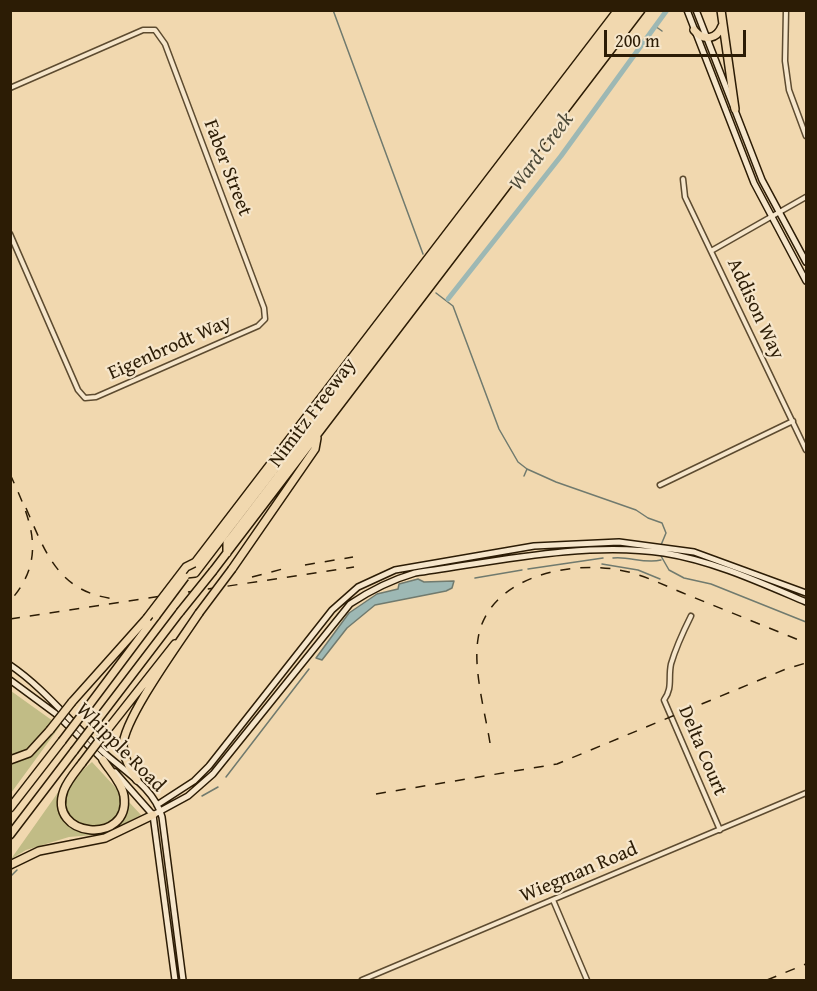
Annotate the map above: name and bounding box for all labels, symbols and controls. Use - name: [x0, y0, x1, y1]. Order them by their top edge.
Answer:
- scale bar: [607, 18, 750, 56]
- text: 200 m: [615, 27, 660, 54]
- water label: Ward Creek: [504, 108, 580, 196]
- street label: Faber Street: [198, 116, 256, 220]
- street label: Addison Way: [721, 255, 789, 363]
- street label: Eigenbrodt Way: [105, 310, 235, 386]
- street label: Nimitz Freeway: [264, 354, 362, 472]
- street label: Whipple Road: [70, 698, 170, 798]
- street label: Delta Court: [672, 702, 732, 800]
- street label: Wiegman Road: [517, 837, 641, 909]

